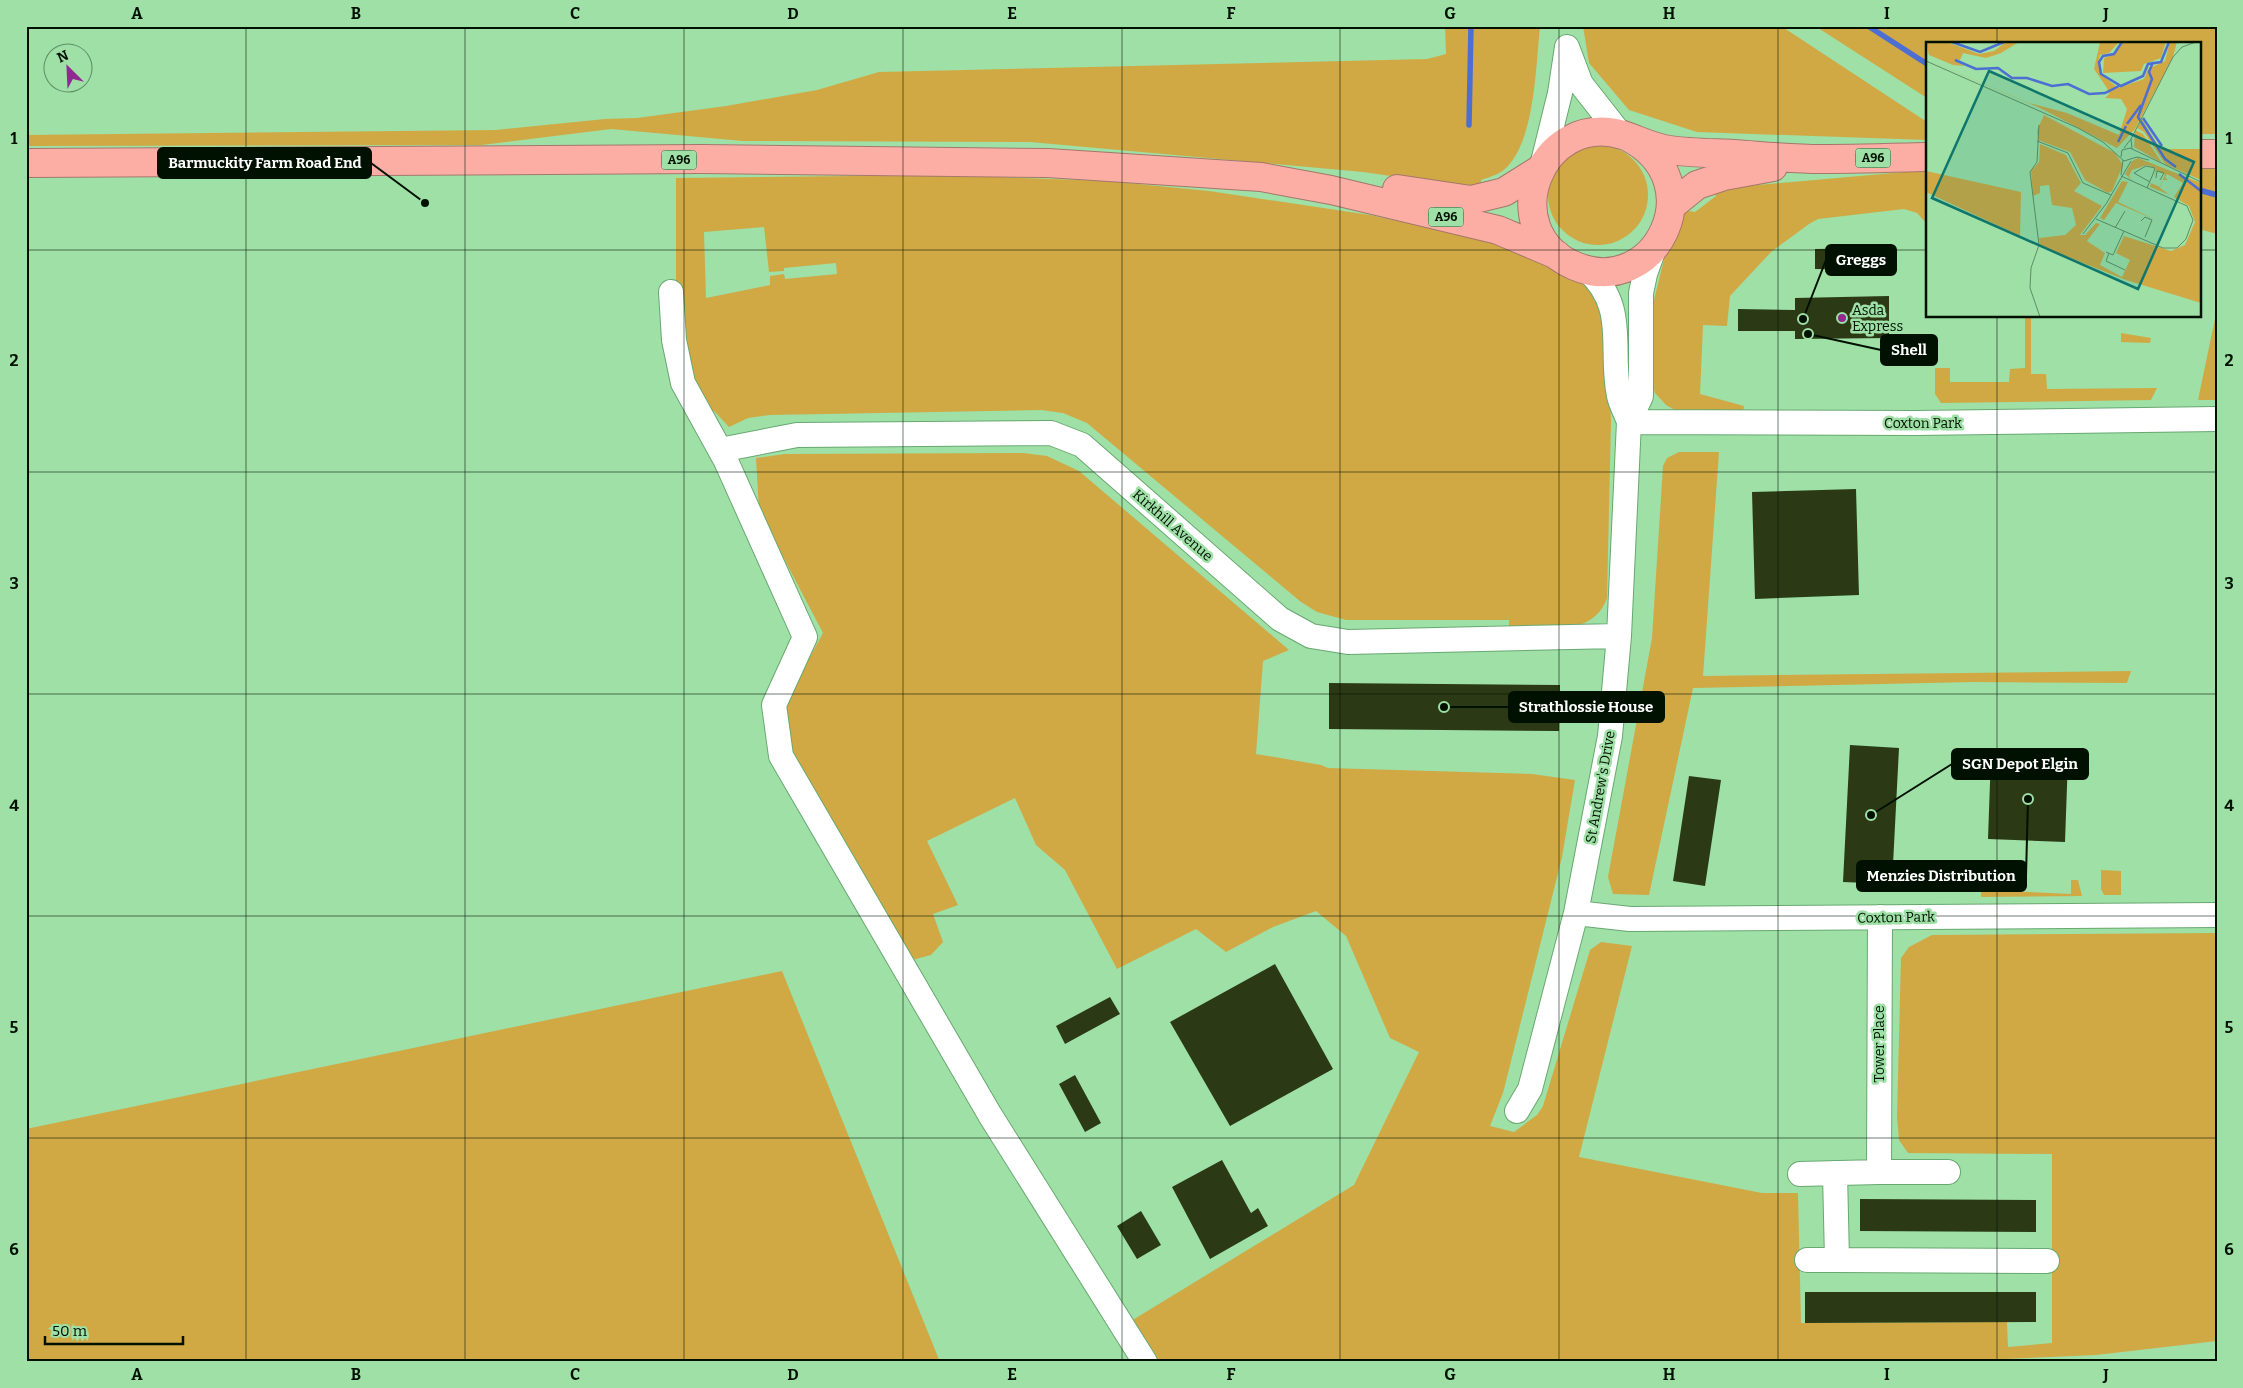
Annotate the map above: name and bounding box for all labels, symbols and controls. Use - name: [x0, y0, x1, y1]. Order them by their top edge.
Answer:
- text: A: [131, 4, 143, 23]
- text: B: [351, 4, 361, 23]
- text: C: [570, 4, 580, 23]
- text: D: [787, 4, 799, 23]
- text: E: [1007, 4, 1017, 23]
- text: F: [1227, 4, 1236, 23]
- text: G: [1444, 4, 1456, 23]
- text: H: [1663, 4, 1676, 23]
- text: I: [1884, 4, 1890, 23]
- text: J: [2102, 4, 2109, 23]
- north arrow: [42, 42, 92, 92]
- inset map: [1926, 42, 2200, 318]
- text: N: [55, 47, 71, 67]
- text: 1: [11, 129, 18, 148]
- text: 1: [2226, 129, 2233, 148]
- callout: Barmuckity Farm Road End: [158, 148, 371, 178]
- road number: A96: [1856, 148, 1890, 168]
- road number: A96: [662, 150, 696, 170]
- text: Barmuckity Farm Road End: [168, 154, 362, 172]
- road number: A96: [1428, 208, 1464, 226]
- callout: Greggs: [1826, 245, 1896, 275]
- text: Greggs: [1836, 251, 1886, 269]
- place label: Asda Express: [1852, 302, 1903, 335]
- marker: Asda Express: [1836, 312, 1848, 324]
- callout: Shell: [1881, 335, 1937, 365]
- text: Shell: [1891, 341, 1927, 359]
- text: 2: [9, 351, 19, 370]
- text: 2: [2224, 351, 2234, 370]
- street label: Coxton Park: [1884, 415, 1962, 432]
- street label: Kirkhill Avenue: [1129, 486, 1216, 565]
- text: 3: [9, 574, 19, 593]
- text: 3: [2224, 574, 2234, 593]
- callout: Strathlossie House: [1509, 692, 1664, 722]
- text: Strathlossie House: [1519, 698, 1653, 716]
- street label: St Andrew's Drive: [1582, 730, 1619, 845]
- callout: SGN Depot Elgin: [1952, 749, 2088, 779]
- text: SGN Depot Elgin: [1962, 755, 2078, 773]
- text: 4: [9, 796, 19, 815]
- text: 4: [2224, 796, 2234, 815]
- callout: Menzies Distribution: [1857, 861, 2026, 891]
- text: Menzies Distribution: [1866, 867, 2016, 885]
- street label: Coxton Park: [1857, 908, 1935, 927]
- street label: Tower Place: [1871, 1005, 1888, 1083]
- text: 5: [10, 1018, 19, 1037]
- text: 5: [2225, 1018, 2234, 1037]
- text: 6: [9, 1240, 19, 1259]
- text: 6: [2224, 1240, 2234, 1259]
- scale bar: [45, 1313, 182, 1345]
- text: 50 m: [52, 1322, 88, 1340]
- text: A: [131, 1365, 143, 1384]
- text: B: [351, 1365, 361, 1384]
- text: C: [570, 1365, 580, 1384]
- text: D: [787, 1365, 799, 1384]
- text: E: [1007, 1365, 1017, 1384]
- text: F: [1227, 1365, 1236, 1384]
- text: G: [1444, 1365, 1456, 1384]
- text: H: [1663, 1365, 1676, 1384]
- text: I: [1884, 1365, 1890, 1384]
- text: J: [2102, 1365, 2109, 1384]

